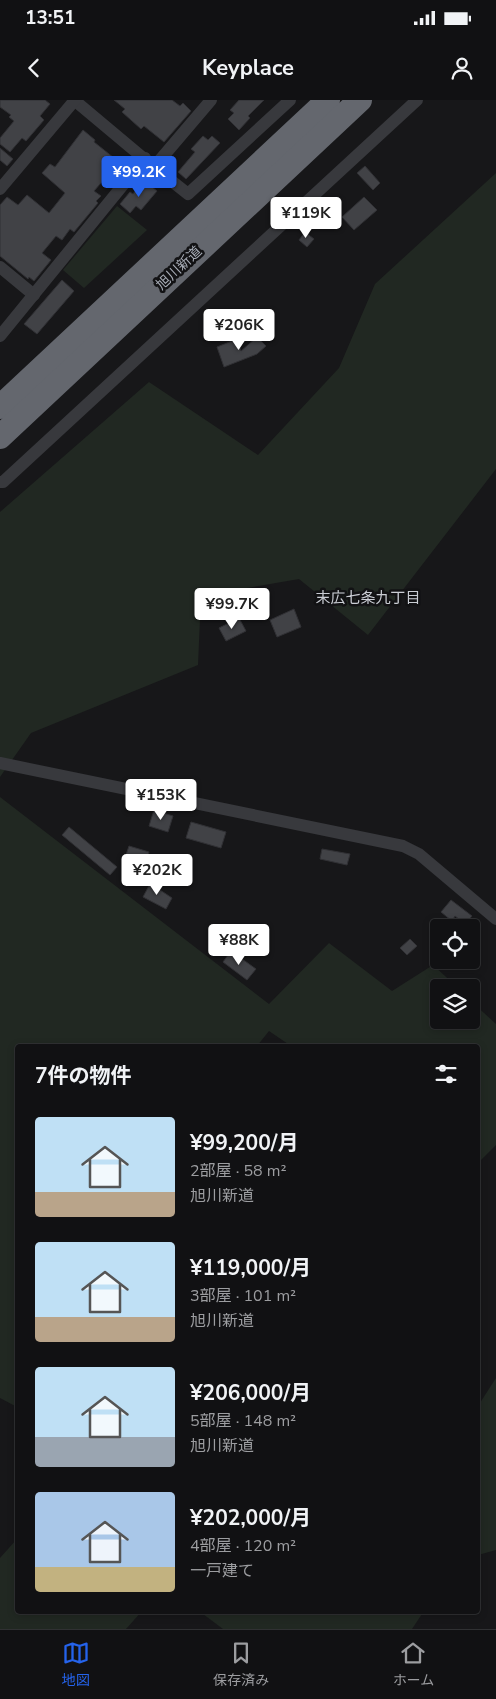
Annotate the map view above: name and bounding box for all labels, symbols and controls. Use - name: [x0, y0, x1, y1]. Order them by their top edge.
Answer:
- text: 13:51: [25, 5, 75, 31]
- text: Keyplace: [202, 53, 294, 83]
- icon: back: [20, 54, 48, 82]
- icon: person: [448, 54, 476, 82]
- pin: ¥99.2K: [98, 156, 180, 198]
- text: ¥99.2K: [113, 161, 166, 183]
- pin: ¥119K: [271, 196, 341, 239]
- text: ¥119K: [281, 202, 331, 224]
- street label: 旭川新道: [152, 242, 206, 294]
- pin: ¥206K: [204, 308, 274, 351]
- text: ¥206K: [214, 314, 264, 336]
- pin: ¥99.7K: [191, 588, 273, 630]
- district label: 末広七条九丁目: [315, 588, 421, 608]
- text: ¥99.7K: [206, 593, 259, 615]
- pin: ¥153K: [126, 778, 196, 821]
- text: ¥153K: [136, 784, 186, 806]
- pin: ¥202K: [122, 854, 192, 896]
- text: ¥202K: [132, 859, 182, 881]
- map controls: [430, 919, 480, 1029]
- button: locate: [430, 919, 480, 969]
- pin: ¥88K: [209, 924, 269, 966]
- text: ¥88K: [219, 929, 259, 951]
- button: layers: [430, 979, 480, 1029]
- icon: filters: [432, 1060, 460, 1088]
- text: 7件の物件: [35, 1062, 132, 1090]
- text: ¥99,200/月: [190, 1129, 298, 1157]
- icon: home: [75, 1137, 135, 1197]
- text: 2部屋 · 58 m²: [190, 1160, 287, 1182]
- text: 旭川新道: [190, 1185, 254, 1207]
- text: ¥119,000/月: [190, 1254, 311, 1282]
- icon: home: [75, 1262, 135, 1322]
- text: 3部屋 · 101 m²: [190, 1285, 296, 1307]
- text: 旭川新道: [190, 1310, 254, 1332]
- text: ¥206,000/月: [190, 1379, 311, 1407]
- icon: home: [75, 1387, 135, 1447]
- text: 5部屋 · 148 m²: [190, 1410, 296, 1432]
- text: 旭川新道: [190, 1435, 254, 1457]
- text: ¥202,000/月: [190, 1504, 311, 1532]
- icon: home: [75, 1512, 135, 1572]
- text: 4部屋 · 120 m²: [190, 1535, 296, 1557]
- text: 一戸建て: [190, 1560, 254, 1582]
- tab: 地図: [62, 1639, 90, 1690]
- tab: 保存済み: [213, 1639, 269, 1690]
- tab: ホーム: [393, 1639, 434, 1690]

